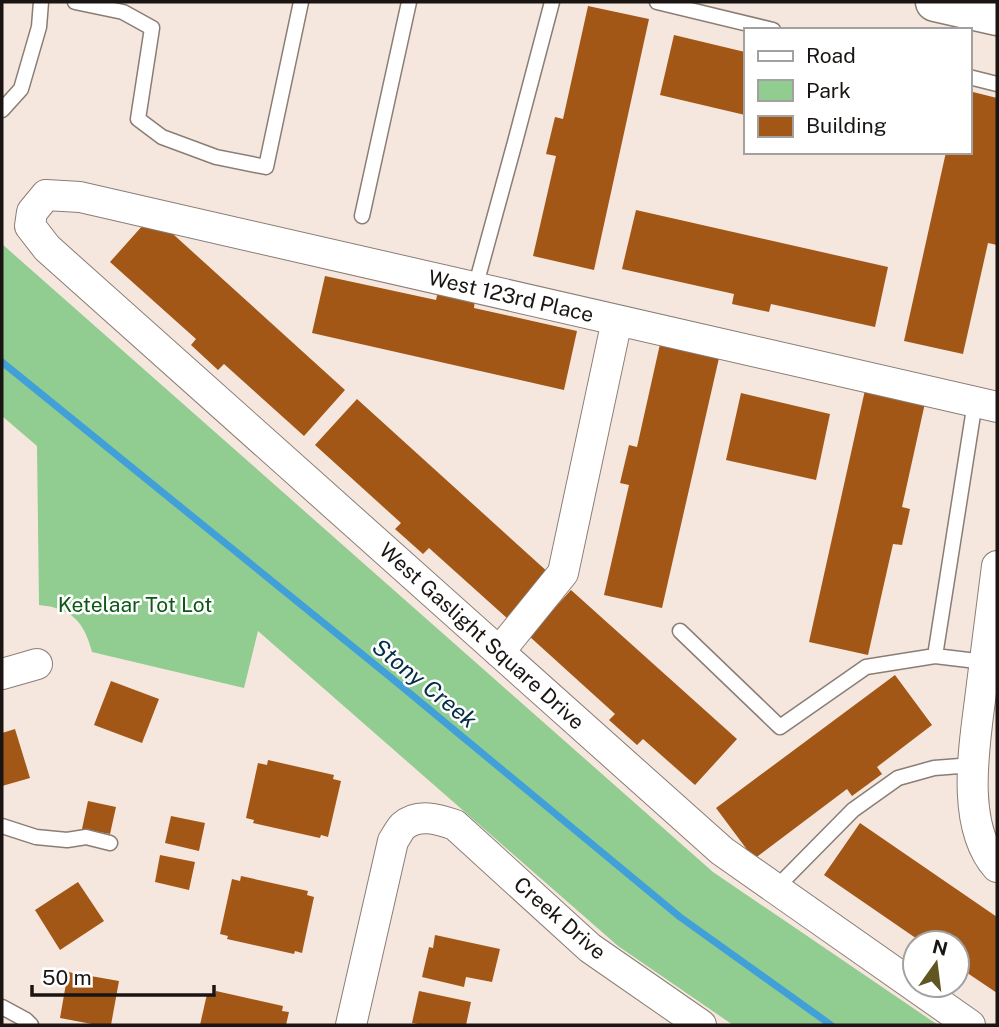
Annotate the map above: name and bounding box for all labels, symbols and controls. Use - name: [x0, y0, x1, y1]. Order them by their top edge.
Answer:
- legend: [744, 28, 971, 154]
- text: Road: [806, 43, 856, 68]
- text: Park: [806, 78, 851, 103]
- text: Building: [806, 113, 887, 138]
- street label: West 123rd Place: [426, 265, 596, 327]
- street label: West Gaslight Square Drive: [374, 537, 590, 735]
- park label: Ketelaar Tot Lot: [58, 592, 212, 617]
- water label: Stony Creek: [367, 633, 483, 734]
- street label: Creek Drive: [509, 871, 611, 965]
- north arrow: [901, 929, 971, 999]
- text: N: [930, 935, 950, 960]
- scale bar: [32, 954, 214, 998]
- text: 50 m: [42, 965, 92, 990]

